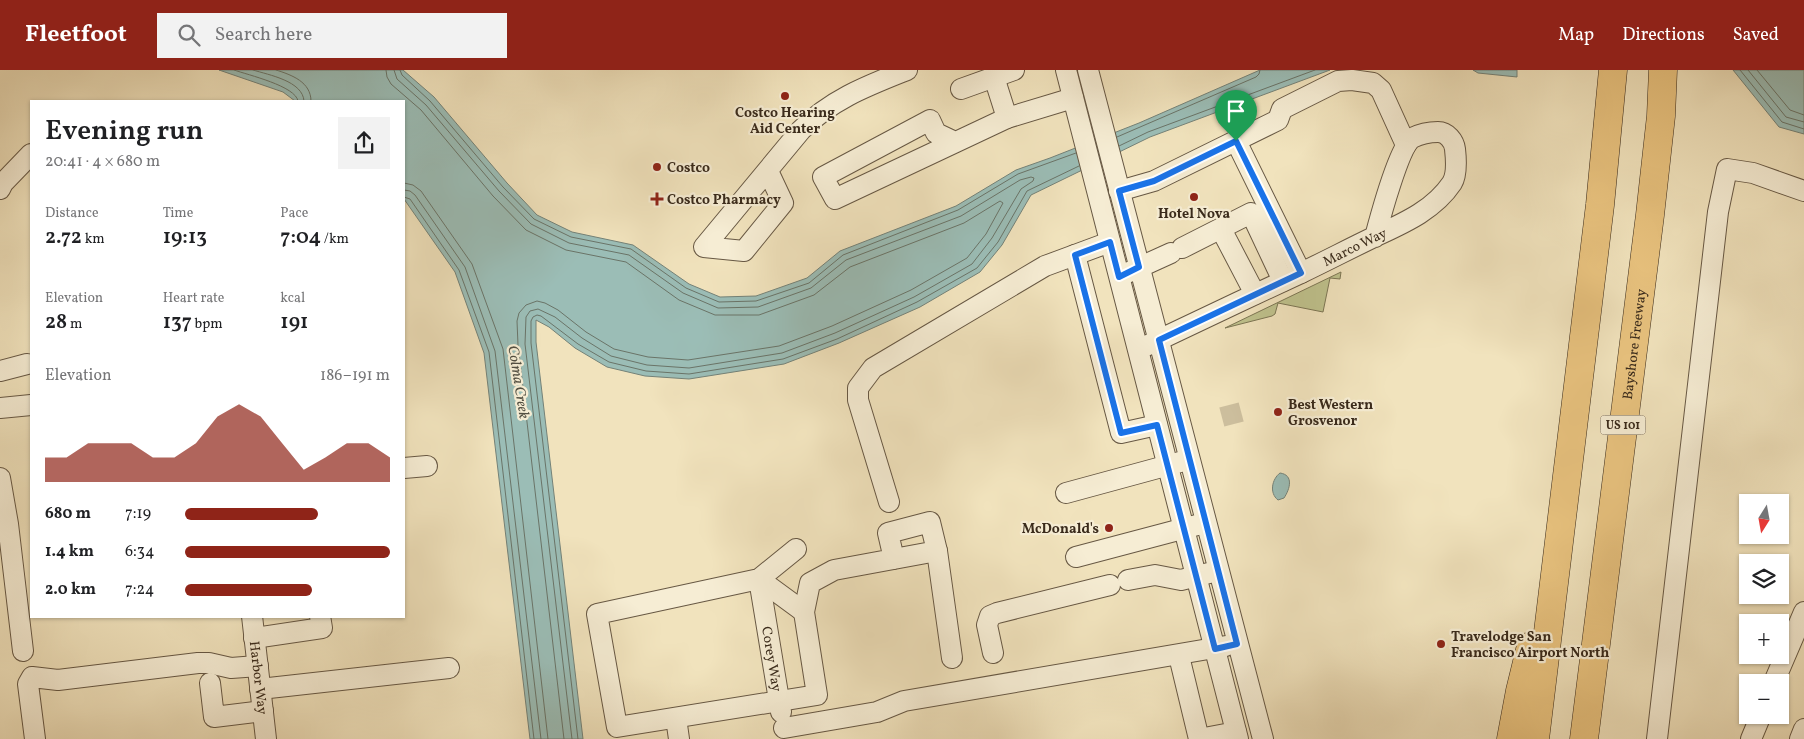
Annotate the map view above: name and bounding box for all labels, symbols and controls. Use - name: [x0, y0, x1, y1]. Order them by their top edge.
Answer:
- search box: [157, 13, 507, 58]
- text: Fleetfoot: [25, 18, 127, 52]
- icon: search: [175, 21, 203, 49]
- text: Search here: [215, 22, 312, 48]
- text: Map: [1558, 23, 1594, 48]
- text: Directions: [1622, 23, 1705, 48]
- text: Saved: [1733, 23, 1779, 48]
- marker: Costco Hearing Aid Center: [779, 90, 791, 102]
- pin: [1215, 90, 1257, 141]
- icon: arrive: [1222, 97, 1250, 125]
- place label: Costco Hearing Aid Center: [735, 104, 835, 139]
- text: Evening run: [45, 112, 204, 151]
- button: share: [338, 117, 390, 169]
- text: 20:41 · 4 × 680 m: [45, 151, 160, 173]
- place label: Costco: [667, 159, 710, 178]
- marker: Costco: [651, 161, 663, 173]
- place label: Costco Pharmacy: [667, 191, 781, 210]
- marker: Hotel Nova: [1188, 191, 1200, 203]
- marker: Costco Pharmacy: [651, 193, 663, 205]
- text: Distance: [45, 204, 99, 223]
- text: Time: [163, 204, 193, 223]
- text: Pace: [280, 204, 308, 223]
- place label: Hotel Nova: [1158, 205, 1230, 224]
- text: 2.72: [45, 223, 82, 252]
- text: 19:13: [163, 223, 207, 252]
- text: 7:04: [280, 223, 321, 252]
- street label: Marco Way: [1320, 224, 1391, 272]
- text: km: [82, 230, 105, 249]
- text: /km: [321, 230, 349, 249]
- street label: Bayshore Freeway: [1619, 287, 1652, 401]
- text: Elevation: [45, 289, 103, 308]
- text: Heart rate: [163, 289, 224, 308]
- text: kcal: [280, 289, 305, 308]
- text: 28: [45, 308, 67, 337]
- text: 137: [163, 308, 192, 337]
- text: 191: [280, 308, 308, 337]
- text: m: [67, 315, 82, 334]
- text: bpm: [192, 315, 223, 334]
- water label: Colma Creek: [501, 344, 534, 420]
- text: Elevation: [45, 365, 112, 387]
- text: 186–191 m: [320, 365, 390, 387]
- place label: Best Western Grosvenor: [1288, 396, 1373, 431]
- marker: Best Western Grosvenor: [1272, 406, 1284, 418]
- road number: US 101: [1600, 416, 1646, 434]
- north arrow: [1739, 494, 1789, 544]
- map controls: [1739, 494, 1789, 724]
- text: 680 m: [45, 503, 91, 525]
- text: 7:19: [125, 503, 151, 525]
- place label: McDonald's: [1022, 520, 1099, 539]
- marker: McDonald's: [1103, 522, 1115, 534]
- text: 1.4 km: [45, 541, 94, 563]
- text: 6:34: [125, 541, 155, 563]
- button: layers: [1739, 554, 1789, 604]
- text: 2.0 km: [45, 579, 96, 601]
- text: 7:24: [125, 579, 154, 601]
- button: +: [1739, 614, 1789, 664]
- street label: Corey Way: [756, 625, 786, 694]
- place label: Travelodge San Francisco Airport North: [1451, 628, 1609, 663]
- marker: Travelodge San Francisco Airport North: [1435, 638, 1447, 650]
- street label: Harbor Way: [244, 640, 271, 716]
- button: −: [1739, 674, 1789, 724]

